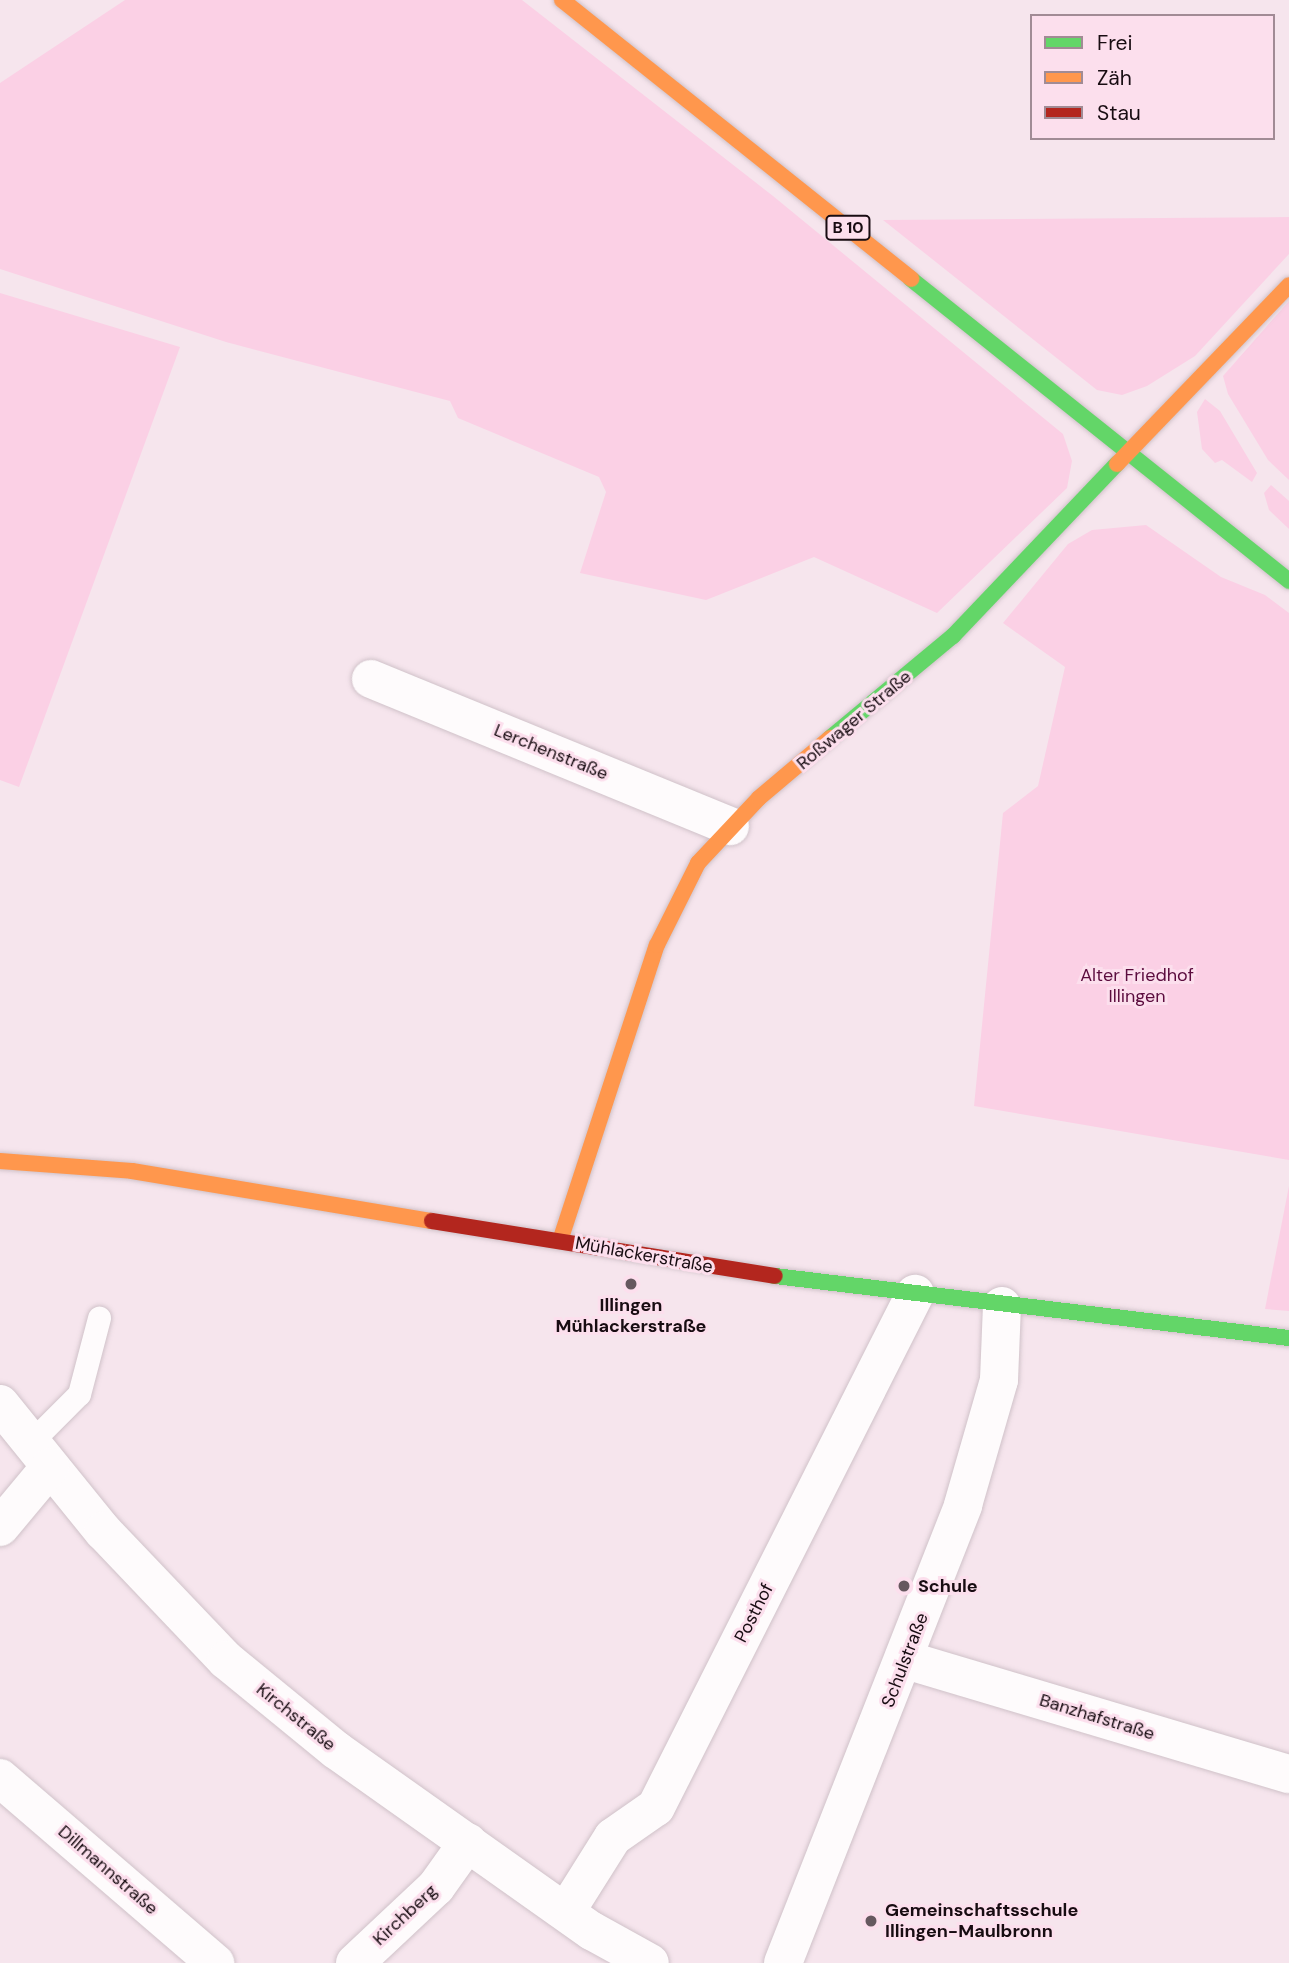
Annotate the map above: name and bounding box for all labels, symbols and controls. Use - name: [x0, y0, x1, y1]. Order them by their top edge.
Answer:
- legend: [1030, 14, 1275, 140]
- text: Frei: [1097, 29, 1133, 57]
- text: Zäh: [1097, 64, 1132, 92]
- text: Stau: [1097, 99, 1141, 127]
- road number: B 10: [825, 216, 871, 240]
- street label: Roßwager Straße: [792, 666, 916, 774]
- street label: Lerchenstraße: [491, 719, 611, 785]
- park label: Alter Friedhof Illingen: [1080, 965, 1194, 1007]
- street label: Mühlackerstraße: [574, 1232, 714, 1278]
- marker: Illingen Mühlackerstraße: [623, 1276, 639, 1292]
- place label: Illingen Mühlackerstraße: [556, 1295, 706, 1338]
- place label: Schule: [918, 1575, 978, 1597]
- marker: Schule: [896, 1578, 912, 1594]
- street label: Posthof: [730, 1580, 778, 1646]
- street label: Schulstraße: [877, 1610, 933, 1710]
- street label: Kirchstraße: [252, 1678, 340, 1756]
- street label: Banzhafstraße: [1037, 1689, 1157, 1745]
- street label: Dillmannstraße: [54, 1821, 162, 1919]
- street label: Kirchberg: [368, 1880, 442, 1950]
- place label: Gemeinschaftsschule Illingen-Maulbronn: [885, 1900, 1078, 1942]
- marker: Gemeinschaftsschule Illingen-Maulbronn: [863, 1913, 879, 1929]

